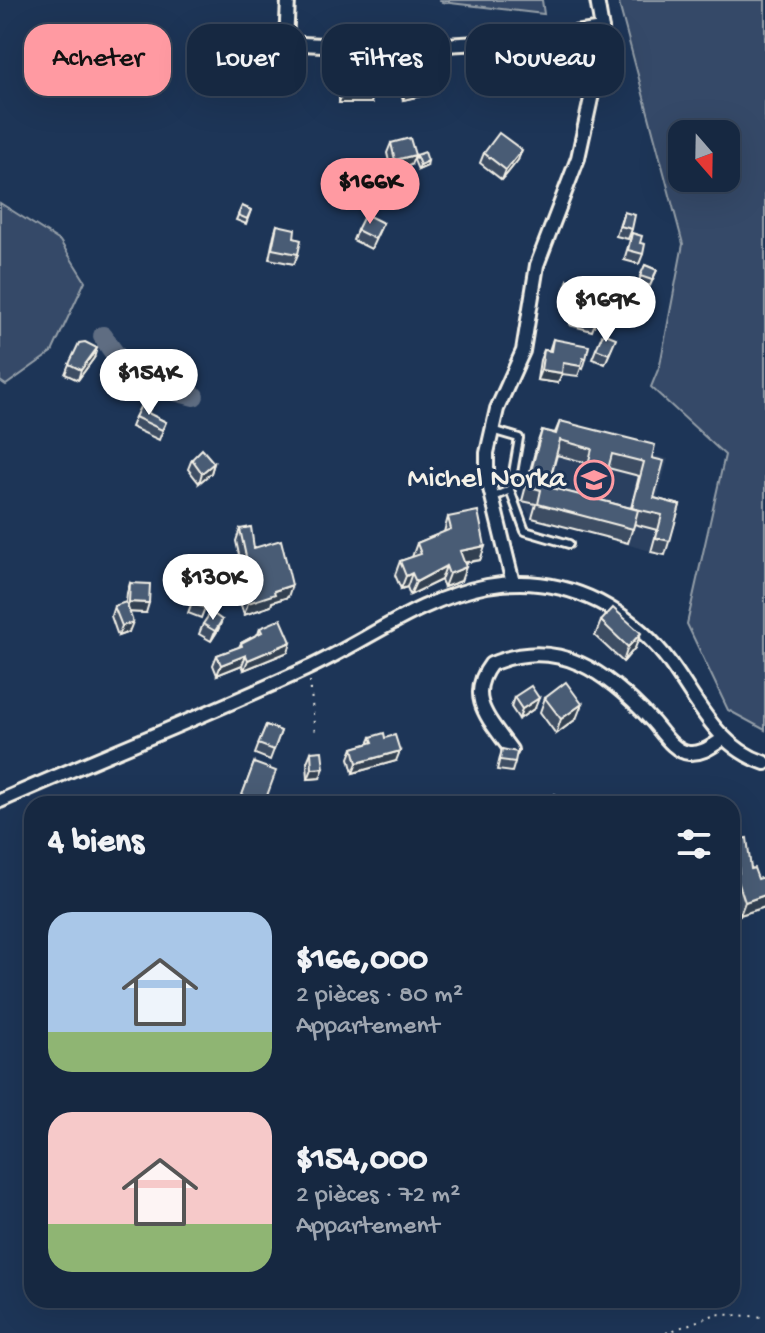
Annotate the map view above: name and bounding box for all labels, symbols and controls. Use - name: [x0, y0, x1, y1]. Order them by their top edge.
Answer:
- chip: Acheter: [24, 24, 171, 96]
- chip: Louer: [187, 24, 306, 96]
- chip: Filtres: [322, 24, 450, 96]
- chip: Nouveau: [466, 24, 624, 96]
- north arrow: [668, 120, 740, 192]
- map controls: [668, 120, 740, 192]
- pin: $166K: [314, 158, 426, 226]
- text: $166K: [339, 168, 401, 199]
- pin: $169K: [550, 276, 662, 344]
- text: $169K: [575, 286, 637, 317]
- pin: $154K: [93, 349, 205, 417]
- text: $154K: [118, 359, 180, 390]
- school or university icon: Michel Norka: [573, 459, 615, 501]
- place label: Michel Norka: [407, 463, 567, 498]
- pin: $130K: [157, 554, 269, 622]
- text: $130K: [181, 564, 245, 595]
- icon: filters: [672, 822, 716, 866]
- text: 4 biens: [48, 824, 144, 864]
- text: $166,000: [296, 941, 428, 981]
- icon: home: [112, 944, 208, 1040]
- text: 2 pièces · 80 m²: [296, 981, 463, 1012]
- text: Appartement: [296, 1012, 439, 1043]
- text: $154,000: [296, 1141, 428, 1181]
- icon: home: [112, 1144, 208, 1240]
- text: 2 pièces · 72 m²: [296, 1181, 460, 1212]
- text: Appartement: [296, 1212, 439, 1243]

